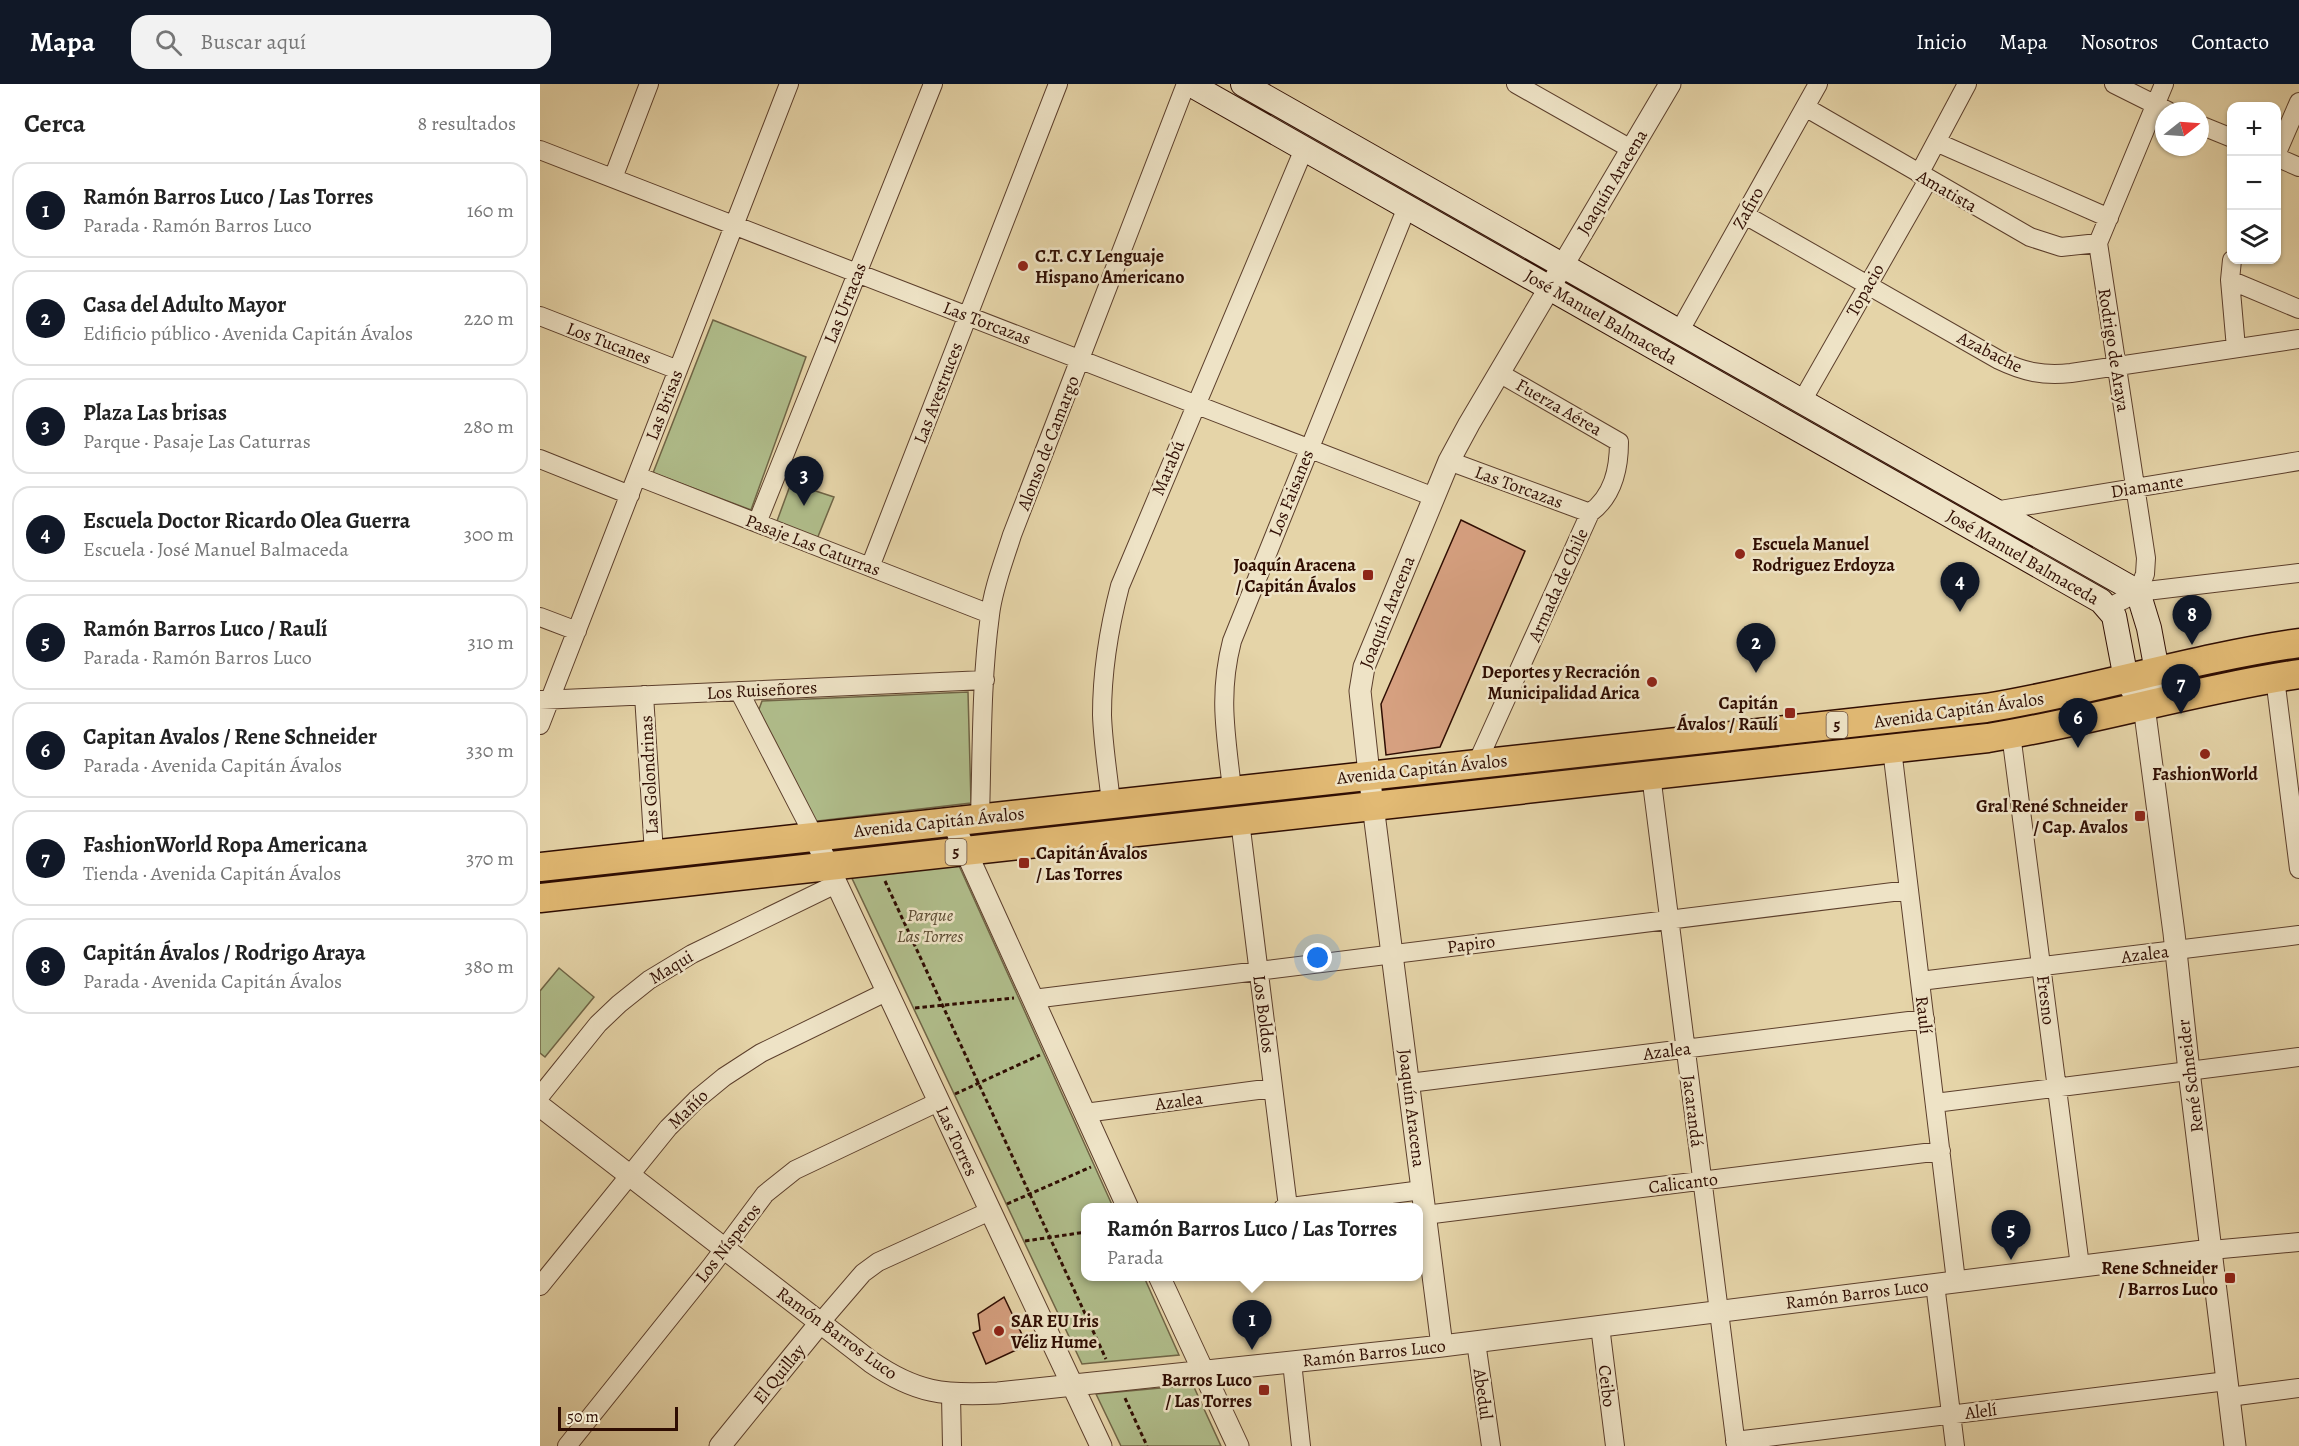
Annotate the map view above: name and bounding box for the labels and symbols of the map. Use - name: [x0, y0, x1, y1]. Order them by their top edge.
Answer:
- north arrow: [2155, 102, 2209, 156]
- street label: Joaquín Aracena: [1571, 124, 1653, 239]
- street label: Amatista: [1912, 164, 1982, 218]
- street label: Zafiro: [1727, 183, 1769, 233]
- place label: C.T. C.Y Lenguaje Hispano Americano: [1035, 244, 1184, 289]
- street label: Las Urracas: [818, 259, 872, 347]
- marker: C.T. C.Y Lenguaje Hispano Americano: [1016, 259, 1030, 273]
- street label: Topacio: [1840, 259, 1890, 321]
- street label: José Manuel Balmaceda: [1520, 263, 1682, 371]
- street label: Rodrigo de Araya: [2092, 286, 2136, 414]
- street label: Las Torcazas: [940, 295, 1034, 351]
- street label: Los Tucanes: [563, 316, 655, 370]
- street label: Azabache: [1952, 325, 2027, 379]
- street label: Las Avestruces: [908, 339, 968, 447]
- street label: Las Brisas: [640, 366, 688, 444]
- street label: Alonso de Camargo: [1011, 372, 1085, 515]
- street label: Fuerza Aérea: [1512, 373, 1607, 442]
- street label: Marabú: [1146, 437, 1190, 499]
- street label: Los Faisanes: [1263, 446, 1319, 540]
- pin: 3: [784, 456, 824, 506]
- street label: Las Torcazas: [1471, 460, 1567, 514]
- street label: Diamante: [2109, 468, 2185, 504]
- street label: José Manuel Balmaceda: [1942, 503, 2104, 611]
- street label: Pasaje Las Caturras: [742, 508, 884, 582]
- street label: Armada de Chile: [1522, 525, 1594, 646]
- place label: Escuela Manuel Rodriguez Erdoyza: [1752, 532, 1895, 577]
- marker: Escuela Manuel Rodriguez Erdoyza: [1733, 547, 1747, 561]
- street label: Joaquín Aracena: [1354, 552, 1421, 672]
- place label: Joaquín Aracena / Capitán Ávalos: [1234, 553, 1356, 598]
- pin: 4: [1940, 562, 1980, 612]
- marker: Joaquín Aracena / Capitán Ávalos: [1361, 568, 1375, 582]
- pin: 8: [2172, 596, 2212, 645]
- pin: 2: [1736, 624, 1776, 673]
- place label: Deportes y Recración Municipalidad Arica: [1482, 660, 1640, 705]
- pin: 7: [2162, 664, 2200, 714]
- street label: Los Ruiseñores: [706, 675, 818, 705]
- marker: Deportes y Recración Municipalidad Arica: [1645, 675, 1659, 689]
- street label: Avenida Capitán Ávalos: [1872, 686, 2046, 734]
- place label: Capitán Ávalos / Raulí: [1676, 691, 1778, 736]
- pin: 6: [2058, 698, 2098, 748]
- marker: Capitán Ávalos / Raulí: [1783, 706, 1797, 720]
- road number: 5: [1826, 712, 1848, 738]
- street label: Las Golondrinas: [634, 715, 664, 835]
- marker: FashionWorld: [2198, 747, 2212, 761]
- street label: Avenida Capitán Ávalos: [1335, 748, 1508, 790]
- place label: FashionWorld: [2152, 762, 2258, 786]
- place label: Gral René Schneider / Cap. Avalos: [1976, 794, 2129, 839]
- street label: Avenida Capitán Ávalos: [852, 801, 1025, 843]
- marker: Gral René Schneider / Cap. Avalos: [2133, 809, 2147, 823]
- road number: 5: [946, 839, 966, 865]
- place label: Capitán Ávalos / Las Torres: [1036, 841, 1148, 886]
- marker: Capitán Ávalos / Las Torres: [1017, 856, 1031, 870]
- park label: Parque Las Torres: [897, 903, 963, 948]
- street label: Papiro: [1446, 929, 1496, 959]
- street label: Azalea: [2119, 939, 2171, 969]
- your location: [1303, 943, 1332, 972]
- street label: Maqui: [644, 944, 698, 990]
- street label: Los Boldos: [1247, 973, 1281, 1055]
- street label: Fresno: [2031, 974, 2061, 1026]
- street label: Raulí: [1910, 995, 1938, 1035]
- street label: René Schneider: [2171, 1018, 2209, 1134]
- street label: Azalea: [1641, 1036, 1693, 1066]
- street label: Joaquín Aracena: [1393, 1047, 1431, 1169]
- street label: Jacarandá: [1677, 1074, 1709, 1149]
- street label: Mañío: [663, 1084, 713, 1134]
- street label: Azalea: [1153, 1086, 1205, 1116]
- street label: Las Torres: [930, 1102, 984, 1180]
- street label: Calicanto: [1647, 1167, 1719, 1199]
- street label: Los Nísperos: [689, 1198, 767, 1288]
- pin: 5: [1992, 1210, 2030, 1260]
- place label: Rene Schneider / Barros Luco: [2101, 1256, 2219, 1301]
- marker: Rene Schneider / Barros Luco: [2223, 1271, 2237, 1285]
- street label: Ramón Barros Luco: [1784, 1273, 1930, 1315]
- street label: Ramón Barros Luco: [772, 1281, 902, 1385]
- pin: 1: [1232, 1300, 1272, 1350]
- place label: SAR EU Iris Véliz Hume: [1010, 1309, 1099, 1354]
- marker: SAR EU Iris Véliz Hume: [992, 1324, 1006, 1338]
- street label: Ramón Barros Luco: [1301, 1334, 1447, 1372]
- street label: El Quillay: [747, 1338, 811, 1409]
- street label: Ceibo: [1593, 1364, 1621, 1408]
- street label: Abedul: [1467, 1366, 1499, 1422]
- place label: Barros Luco / Las Torres: [1161, 1368, 1252, 1413]
- marker: Barros Luco / Las Torres: [1257, 1383, 1271, 1397]
- street label: Alelí: [1963, 1397, 1998, 1425]
- scale bar: [558, 1404, 678, 1432]

